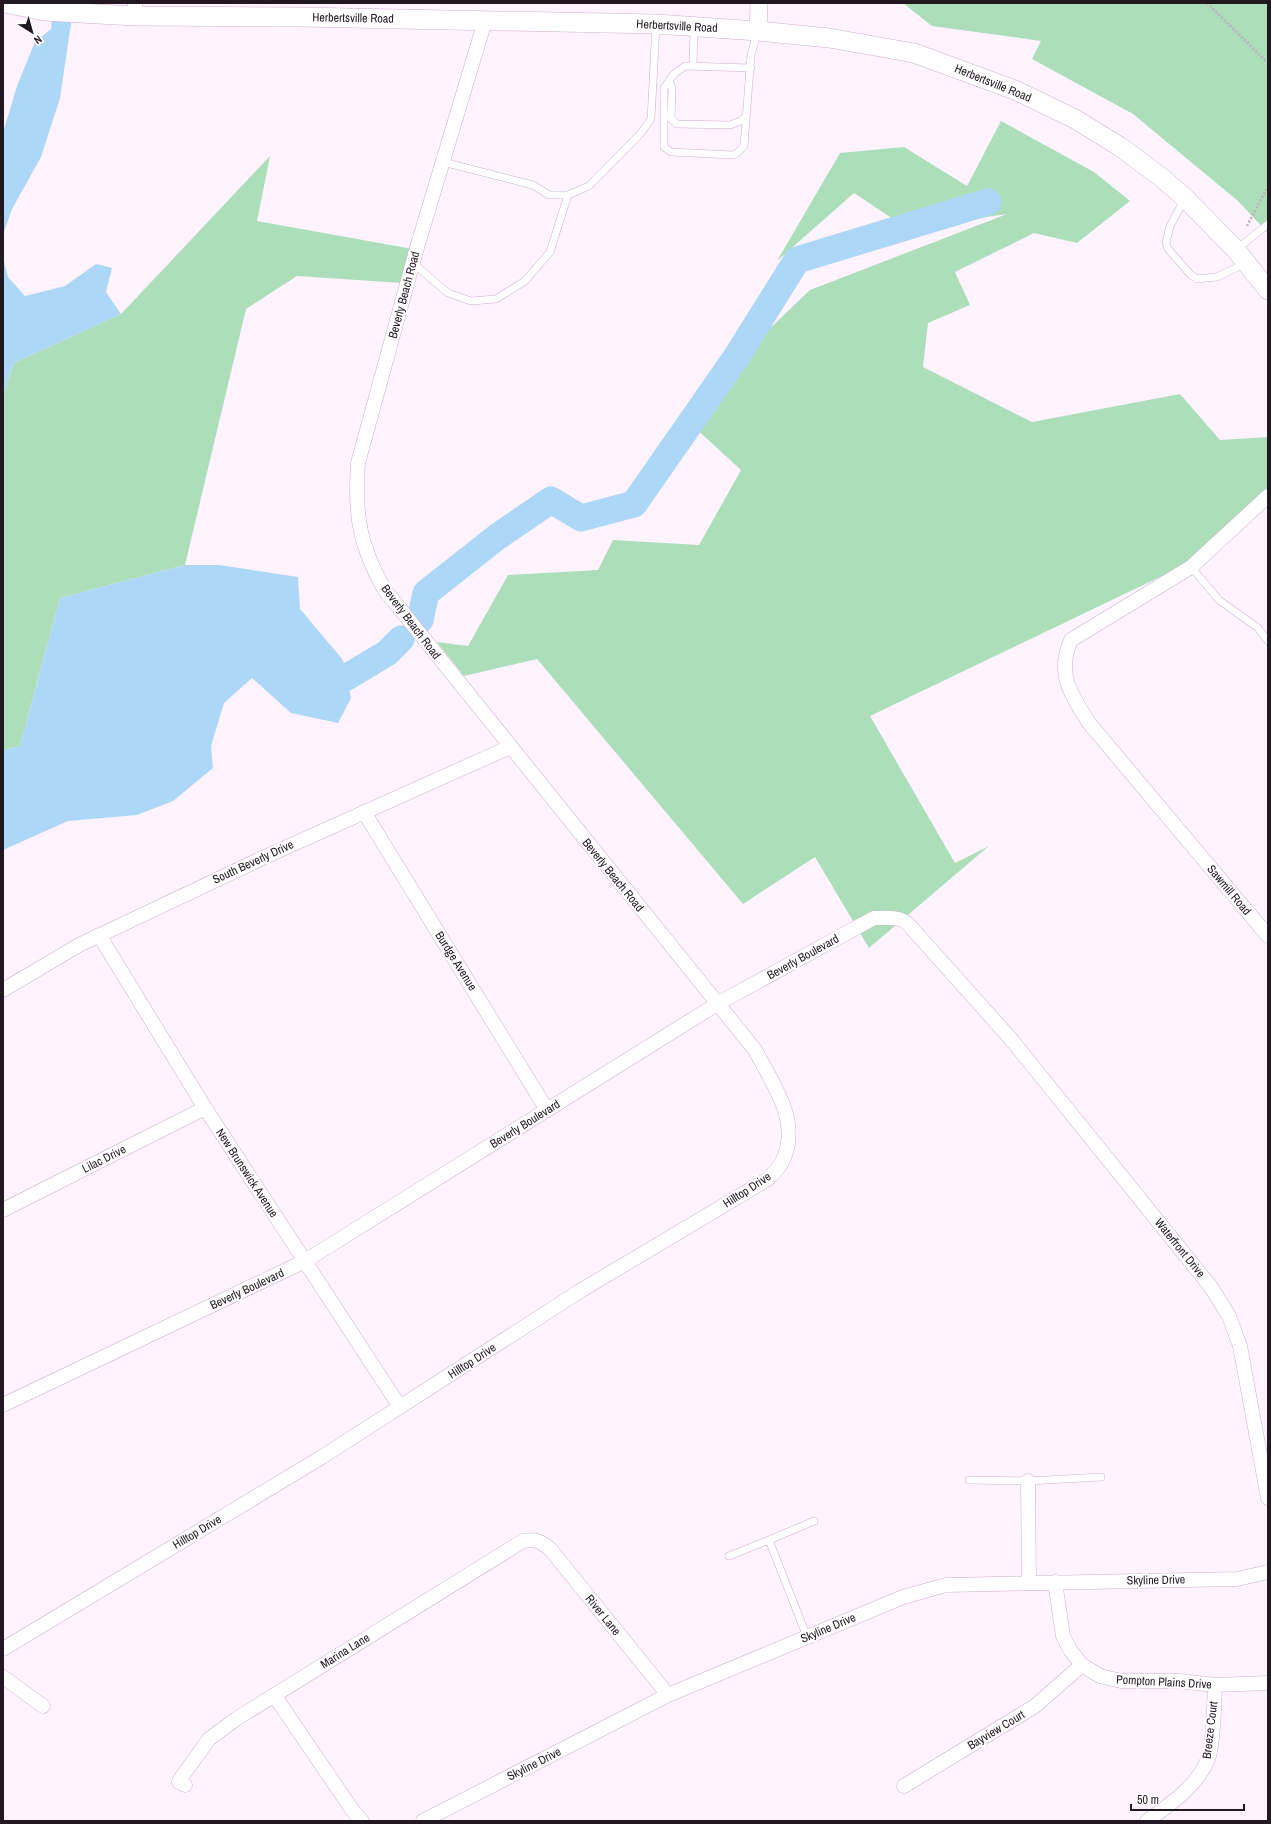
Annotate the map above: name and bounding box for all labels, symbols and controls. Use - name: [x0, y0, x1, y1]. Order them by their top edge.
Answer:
- street label: Herbertsville Road: [312, 9, 394, 27]
- north arrow: [12, 12, 52, 52]
- street label: Herbertsville Road: [636, 16, 718, 36]
- text: N: [31, 32, 45, 48]
- street label: Herbertsville Road: [952, 60, 1034, 106]
- street label: Beverly Beach Road: [385, 250, 423, 340]
- street label: Beverly Beach Road: [378, 581, 444, 663]
- street label: Beverly Beach Road: [579, 835, 647, 915]
- street label: South Beverly Drive: [210, 836, 296, 888]
- street label: Sawmill Road: [1203, 862, 1255, 918]
- street label: Burdge Avenue: [431, 928, 481, 994]
- street label: Beverly Boulevard: [764, 931, 842, 983]
- street label: Beverly Boulevard: [487, 1096, 563, 1152]
- street label: New Brunswick Avenue: [212, 1125, 282, 1221]
- street label: Lilac Drive: [79, 1141, 129, 1177]
- street label: Hilltop Drive: [720, 1169, 774, 1211]
- street label: Waterfront Drive: [1151, 1215, 1209, 1281]
- street label: Beverly Boulevard: [207, 1265, 287, 1313]
- street label: Hilltop Drive: [445, 1340, 499, 1382]
- street label: Hilltop Drive: [170, 1511, 224, 1553]
- street label: Skyline Drive: [1127, 1571, 1185, 1589]
- street label: River Lane: [582, 1591, 624, 1639]
- street label: Skyline Drive: [798, 1609, 858, 1647]
- street label: Marina Lane: [317, 1630, 373, 1672]
- street label: Pompton Plains Drive: [1116, 1672, 1212, 1692]
- street label: Breeze Court: [1199, 1700, 1222, 1760]
- street label: Bayview Court: [964, 1707, 1028, 1753]
- street label: Skyline Drive: [504, 1744, 564, 1784]
- scale bar: [1131, 1786, 1244, 1812]
- text: 50 m: [1137, 1792, 1159, 1808]

